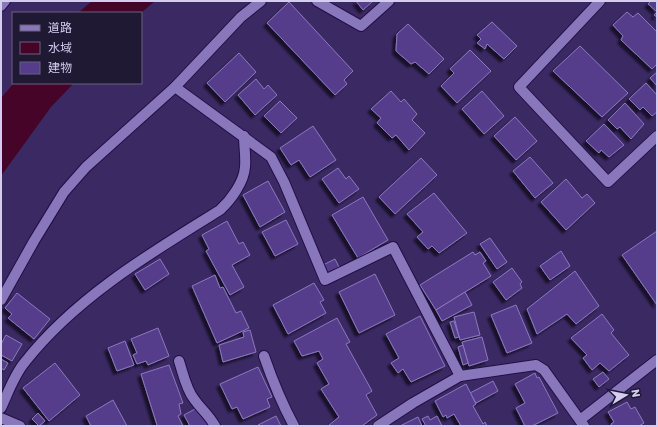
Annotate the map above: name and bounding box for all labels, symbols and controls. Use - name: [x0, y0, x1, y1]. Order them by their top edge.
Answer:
- legend: [12, 12, 142, 84]
- text: 道路: [48, 21, 72, 35]
- text: 水域: [48, 41, 72, 55]
- text: 建物: [48, 61, 72, 75]
- north arrow: [606, 375, 646, 415]
- text: N: [628, 388, 642, 398]

